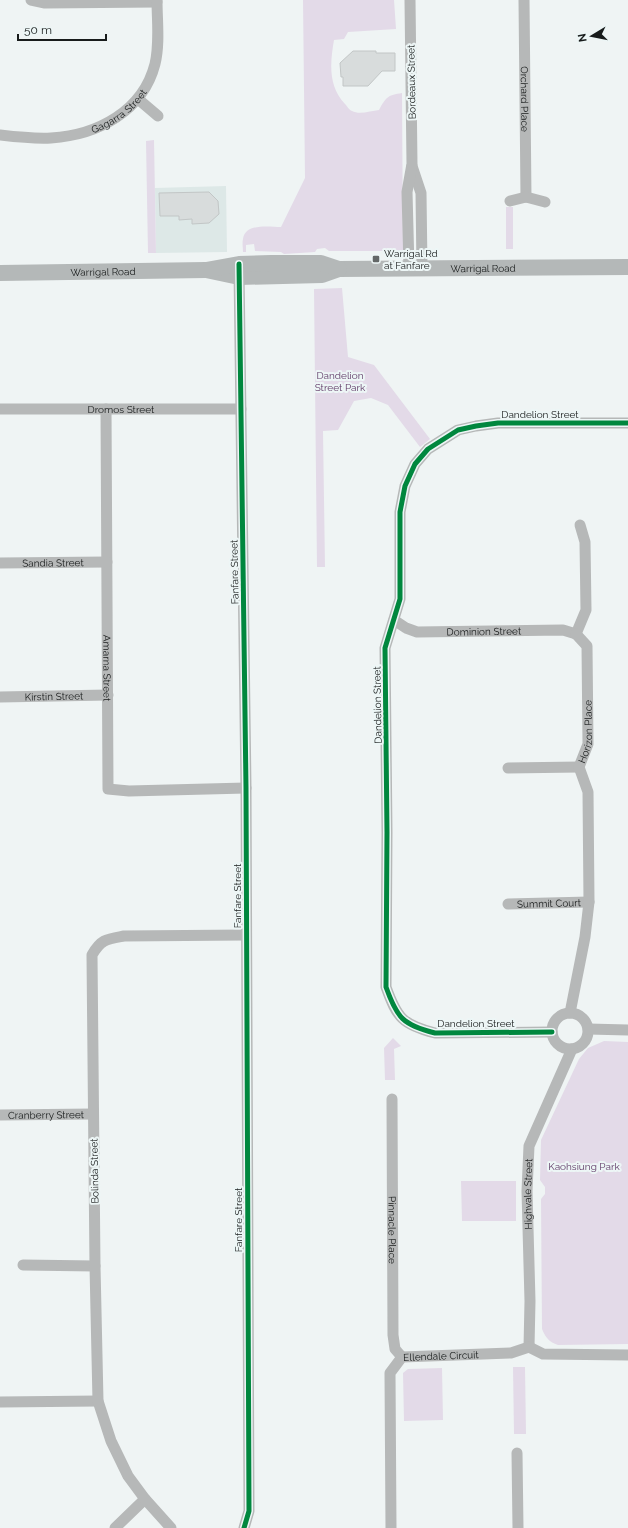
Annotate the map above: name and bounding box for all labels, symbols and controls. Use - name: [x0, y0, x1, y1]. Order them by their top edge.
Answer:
- scale bar: [18, 16, 106, 42]
- north arrow: [572, 16, 612, 56]
- text: 50 m: [24, 23, 52, 37]
- text: N: [576, 32, 590, 43]
- street label: Bordeaux Street: [405, 44, 418, 119]
- street label: Orchard Place: [519, 66, 530, 132]
- street label: Gagarra Street: [90, 87, 149, 135]
- place label: Warrigal Rd at Fanfare: [384, 248, 438, 271]
- marker: Warrigal Rd at Fanfare: [371, 254, 381, 264]
- street label: Warrigal Road: [451, 263, 516, 274]
- street label: Warrigal Road: [70, 266, 136, 278]
- park label: Dandelion Street Park: [315, 370, 366, 393]
- street label: Dromos Street: [88, 404, 155, 415]
- street label: Dandelion Street: [501, 409, 579, 420]
- street label: Fanfare Street: [228, 539, 241, 604]
- street label: Sandia Street: [22, 557, 84, 569]
- street label: Dominion Street: [446, 626, 522, 638]
- street label: Amarna Street: [101, 635, 113, 702]
- street label: Dandelion Street: [371, 666, 384, 744]
- street label: Kirstin Street: [25, 690, 84, 703]
- street label: Horizon Place: [576, 700, 594, 765]
- street label: Fanfare Street: [232, 863, 243, 928]
- street label: Summit Court: [517, 897, 582, 910]
- street label: Dandelion Street: [437, 1018, 515, 1029]
- street label: Cranberry Street: [8, 1109, 85, 1121]
- street label: Bolinda Street: [88, 1138, 101, 1204]
- street label: Highvale Street: [522, 1158, 534, 1230]
- park label: Kaohsiung Park: [548, 1161, 620, 1172]
- street label: Fanfare Street: [233, 1187, 244, 1252]
- street label: Pinnacle Place: [386, 1196, 398, 1264]
- street label: Ellendale Circuit: [403, 1349, 480, 1363]

